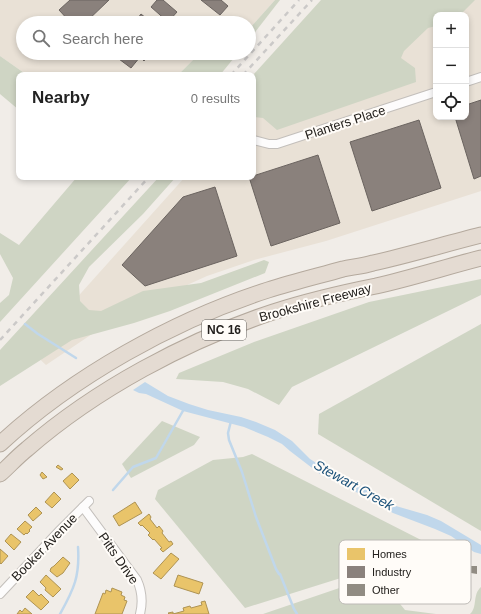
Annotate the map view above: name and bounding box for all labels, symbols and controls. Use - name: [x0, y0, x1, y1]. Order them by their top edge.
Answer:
- map controls: [433, 12, 469, 120]
- button: +: [433, 12, 469, 48]
- search box: [16, 16, 256, 60]
- icon: search: [30, 27, 52, 49]
- text: Search here: [62, 30, 144, 47]
- button: −: [433, 48, 469, 84]
- button: locate: [433, 84, 469, 120]
- text: Nearby: [32, 88, 90, 107]
- text: 0 results: [191, 91, 240, 106]
- street label: Planters Place: [303, 102, 387, 143]
- street label: Brookshire Freeway: [257, 280, 373, 325]
- road number: NC 16: [202, 320, 246, 340]
- water label: Stewart Creek: [311, 457, 398, 514]
- street label: Booker Avenue: [8, 511, 80, 584]
- street label: Pitts Drive: [95, 530, 142, 587]
- legend: [339, 540, 471, 604]
- text: Homes: [372, 548, 407, 560]
- text: Industry: [372, 566, 412, 578]
- text: Other: [372, 584, 400, 596]

